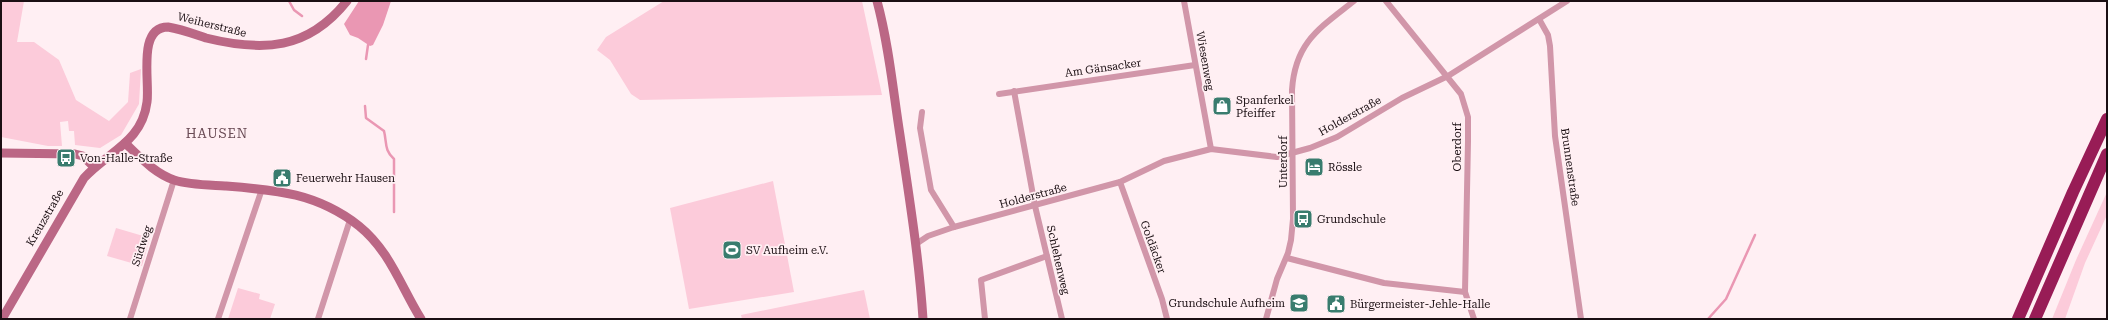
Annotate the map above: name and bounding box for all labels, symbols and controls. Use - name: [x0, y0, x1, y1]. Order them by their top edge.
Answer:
- street label: Weiherstraße: [176, 10, 248, 40]
- street label: Wiesenweg: [1193, 30, 1217, 92]
- street label: Am Gänsacker: [1064, 56, 1142, 80]
- street label: Holderstraße: [1316, 93, 1384, 139]
- place label: Spanferkel Pfeiffer: [1236, 94, 1294, 120]
- shop icon: Spanferkel Pfeiffer: [1211, 95, 1233, 117]
- street label: Oberdorf: [1451, 122, 1464, 171]
- district label: HAUSEN: [186, 126, 248, 141]
- street label: Brunnenstraße: [1558, 127, 1582, 207]
- street label: Unterdorf: [1277, 135, 1290, 188]
- bus stop icon: Von-Halle-Straße: [55, 147, 77, 169]
- place label: Von-Halle-Straße: [80, 152, 173, 165]
- hotel icon: Rössle: [1303, 156, 1325, 178]
- place label: Rössle: [1328, 161, 1362, 174]
- public building icon: Feuerwehr Hausen: [271, 167, 293, 189]
- place label: Feuerwehr Hausen: [296, 172, 395, 185]
- street label: Holderstraße: [998, 181, 1068, 211]
- street label: Kreuzstraße: [24, 187, 66, 249]
- bus stop icon: Grundschule: [1292, 208, 1314, 230]
- place label: Grundschule: [1317, 213, 1386, 226]
- street label: Goldäcker: [1137, 219, 1169, 276]
- street label: Südweg: [129, 223, 155, 268]
- street label: Schlehenweg: [1044, 224, 1072, 297]
- sports icon: SV Aufheim e.V.: [721, 239, 743, 261]
- place label: SV Aufheim e.V.: [746, 244, 828, 257]
- school or university icon: Grundschule Aufheim: [1288, 292, 1310, 314]
- public building icon: Bürgermeister-Jehle-Halle: [1325, 293, 1347, 315]
- place label: Grundschule Aufheim: [1168, 297, 1285, 310]
- place label: Bürgermeister-Jehle-Halle: [1350, 298, 1490, 311]

